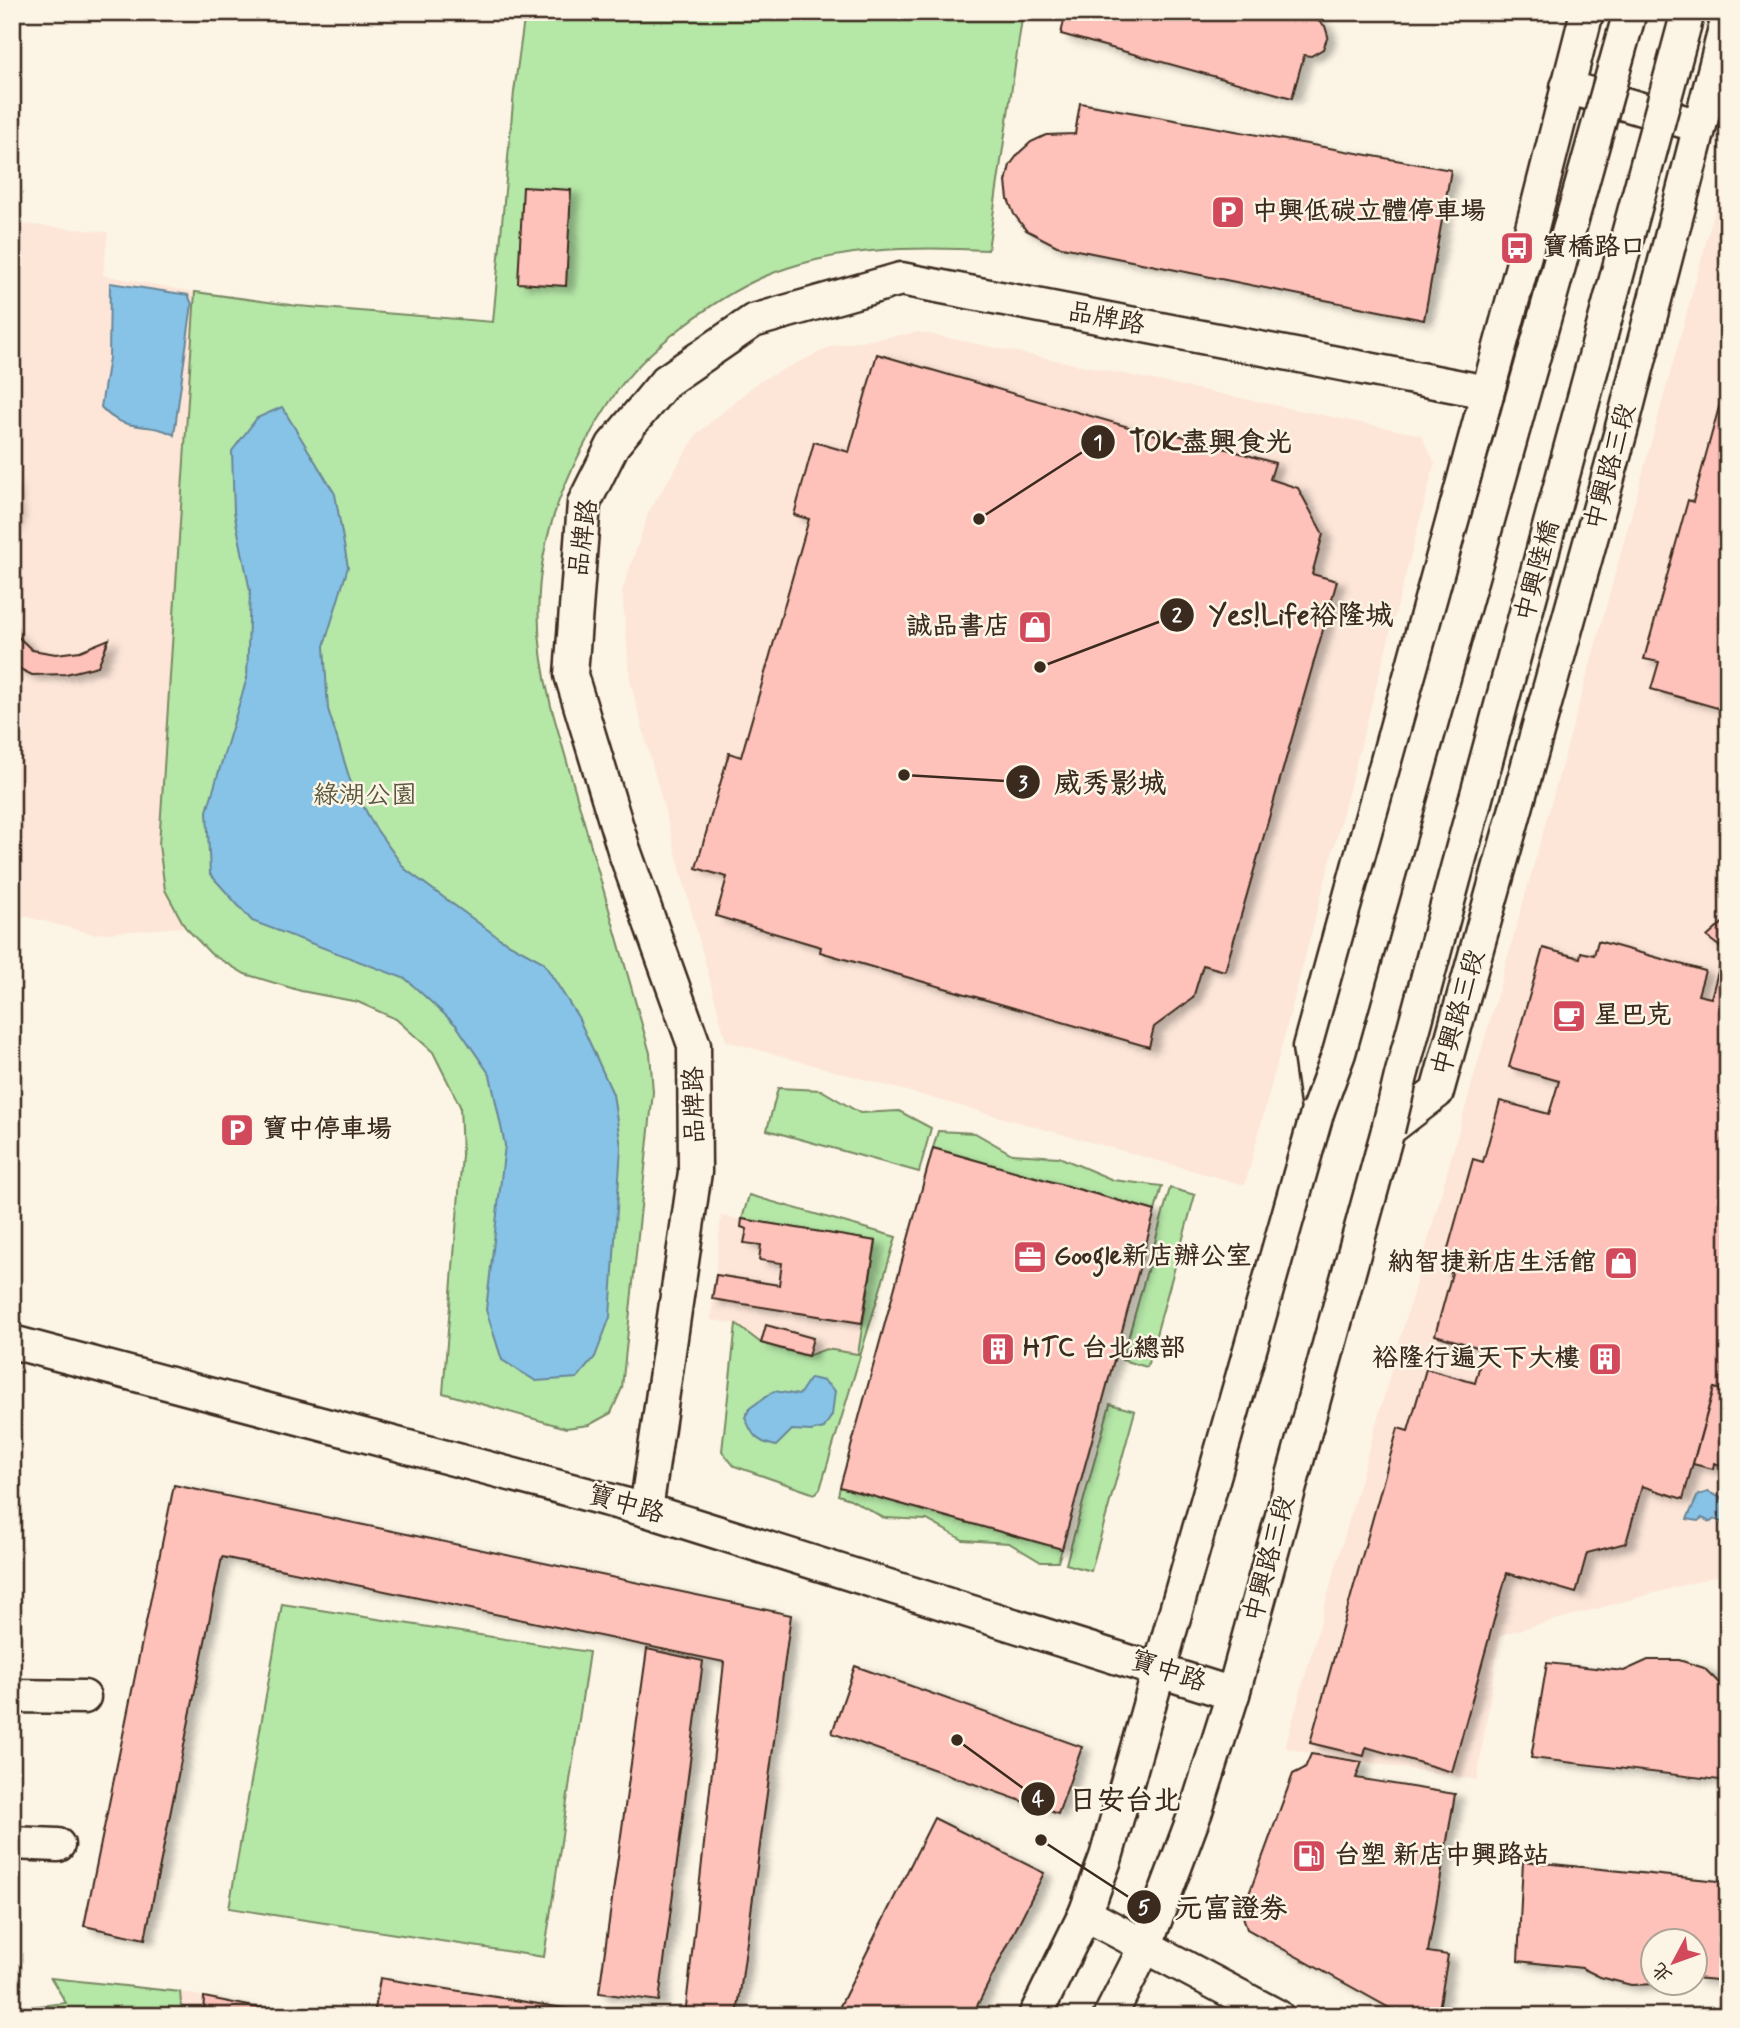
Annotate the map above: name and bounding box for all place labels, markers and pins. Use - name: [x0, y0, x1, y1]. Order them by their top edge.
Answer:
- parking icon: 中興低碳立體停車場: [1209, 193, 1247, 231]
- place label: 中興低碳立體停車場: [1252, 195, 1486, 229]
- bus stop icon: 寶橋路口: [1498, 229, 1536, 267]
- place label: 寶橋路口: [1542, 231, 1646, 265]
- callout: TOK盡興食光: [1080, 417, 1307, 466]
- callout: Yes!Life裕隆城: [1159, 590, 1407, 639]
- shop icon: 誠品書店: [1016, 608, 1054, 646]
- place label: 誠品書店: [906, 610, 1010, 644]
- callout: 威秀影城: [1005, 758, 1180, 807]
- cafe icon: 星巴克: [1550, 997, 1588, 1035]
- place label: 星巴克: [1594, 999, 1672, 1033]
- parking icon: 寶中停車場: [218, 1111, 256, 1149]
- place label: 寶中停車場: [262, 1113, 392, 1147]
- office icon: Google新店辦公室: [1011, 1238, 1049, 1276]
- place label: Google新店辦公室: [1054, 1240, 1252, 1277]
- shop icon: 納智捷新店生活館: [1602, 1244, 1640, 1282]
- place label: 納智捷新店生活館: [1388, 1246, 1596, 1280]
- building icon: HTC 台北總部: [979, 1330, 1017, 1368]
- place label: HTC 台北總部: [1023, 1332, 1185, 1366]
- building icon: 裕隆行遍天下大樓: [1586, 1340, 1624, 1378]
- place label: 裕隆行遍天下大樓: [1372, 1342, 1580, 1376]
- callout: 日安台北: [1020, 1774, 1195, 1823]
- fuel station icon: 台塑 新店中興路站: [1290, 1837, 1328, 1875]
- place label: 台塑 新店中興路站: [1334, 1839, 1549, 1873]
- callout: 元富證券: [1126, 1883, 1301, 1932]

